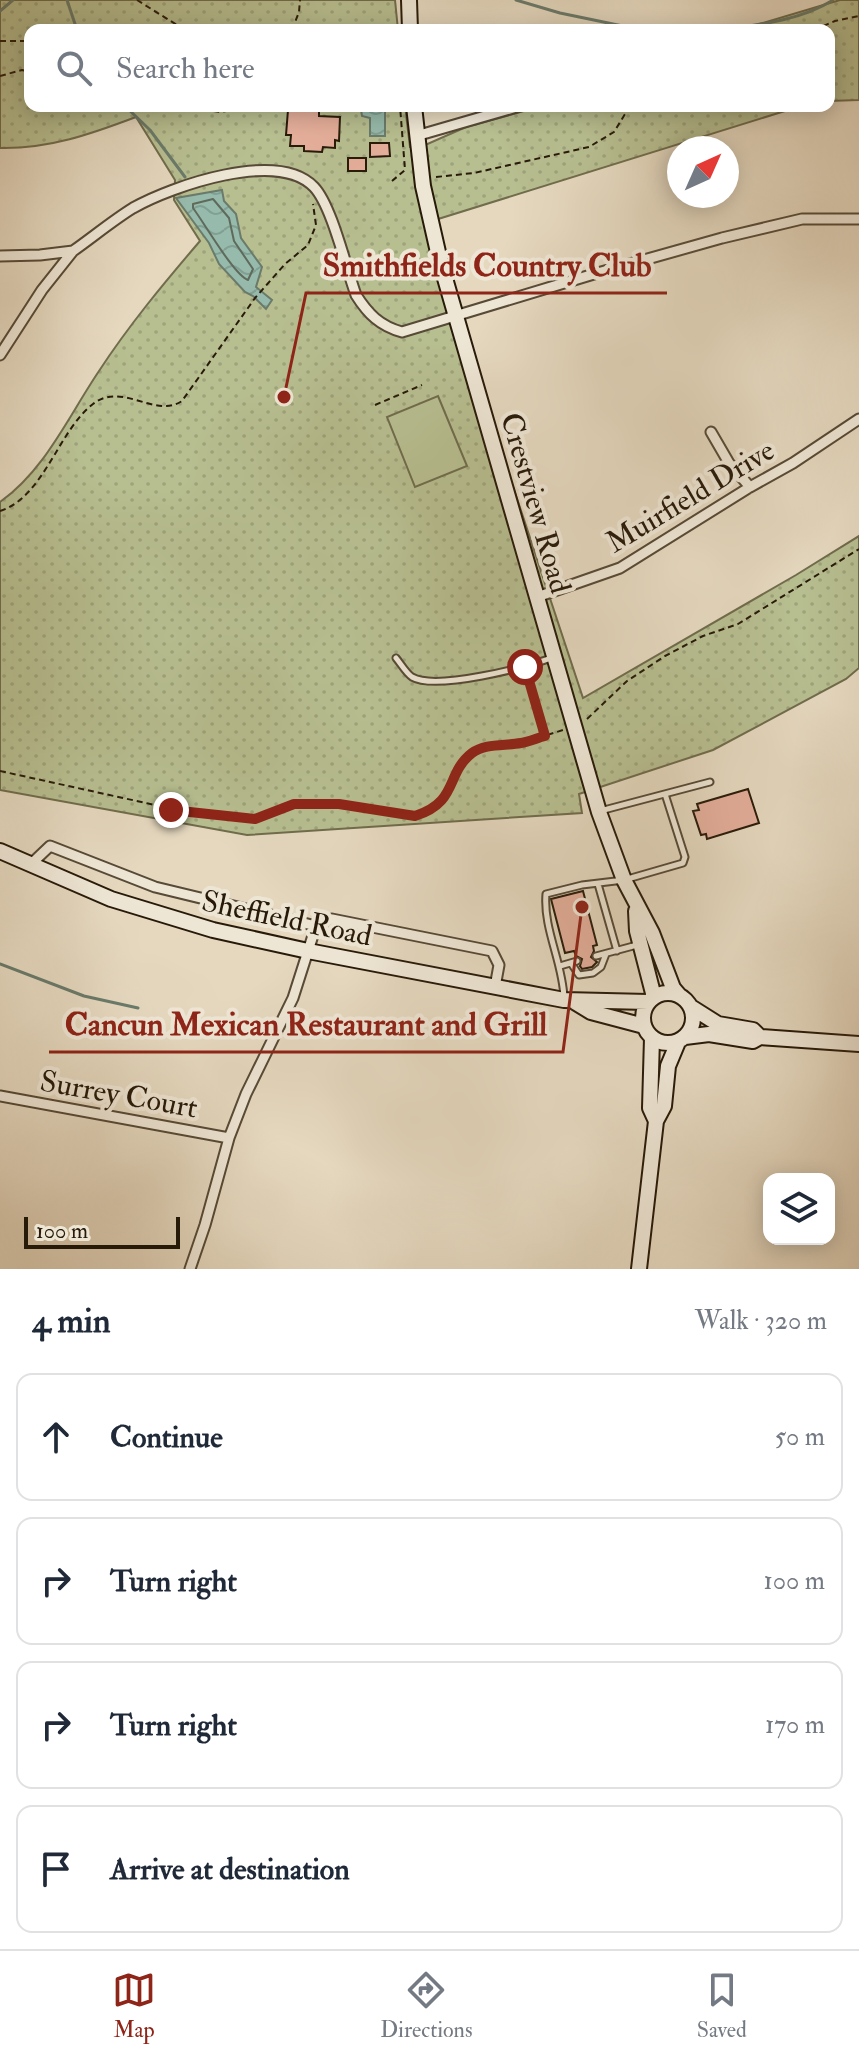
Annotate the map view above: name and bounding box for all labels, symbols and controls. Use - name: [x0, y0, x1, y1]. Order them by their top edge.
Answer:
- search box: [24, 24, 835, 112]
- icon: search: [52, 46, 96, 90]
- text: Search here: [116, 50, 255, 87]
- north arrow: [667, 136, 739, 208]
- callout: Smithfields Country Club: [306, 237, 667, 293]
- text: Smithfields Country Club: [322, 246, 652, 286]
- street label: Crestview Road: [492, 409, 579, 598]
- street label: Muirfield Drive: [599, 432, 781, 561]
- route start: [507, 649, 543, 685]
- route end: [153, 792, 189, 828]
- street label: Sheffield Road: [198, 882, 376, 955]
- callout: Cancun Mexican Restaurant and Grill: [49, 996, 563, 1052]
- text: Cancun Mexican Restaurant and Grill: [65, 1005, 548, 1045]
- street label: Surrey Court: [37, 1062, 201, 1127]
- map controls: [763, 1173, 835, 1245]
- button: layers: [763, 1173, 835, 1245]
- scale bar: [24, 1213, 180, 1249]
- text: 100 m: [36, 1217, 88, 1245]
- text: 4 min: [32, 1300, 110, 1343]
- text: Walk · 320 m: [695, 1305, 827, 1337]
- icon: ahead: [34, 1415, 78, 1459]
- text: Continue: [110, 1419, 223, 1456]
- text: 50 m: [775, 1421, 825, 1453]
- icon: right: [34, 1559, 78, 1603]
- text: Turn right: [110, 1563, 237, 1600]
- text: 100 m: [764, 1565, 825, 1597]
- icon: right: [34, 1703, 78, 1747]
- text: Turn right: [110, 1707, 237, 1744]
- text: 170 m: [765, 1709, 825, 1741]
- icon: arrive: [34, 1847, 78, 1891]
- text: Arrive at destination: [110, 1851, 350, 1888]
- tab: Map: [112, 1968, 156, 2044]
- tab: Directions: [380, 1968, 473, 2044]
- tab: Saved: [697, 1968, 747, 2044]

